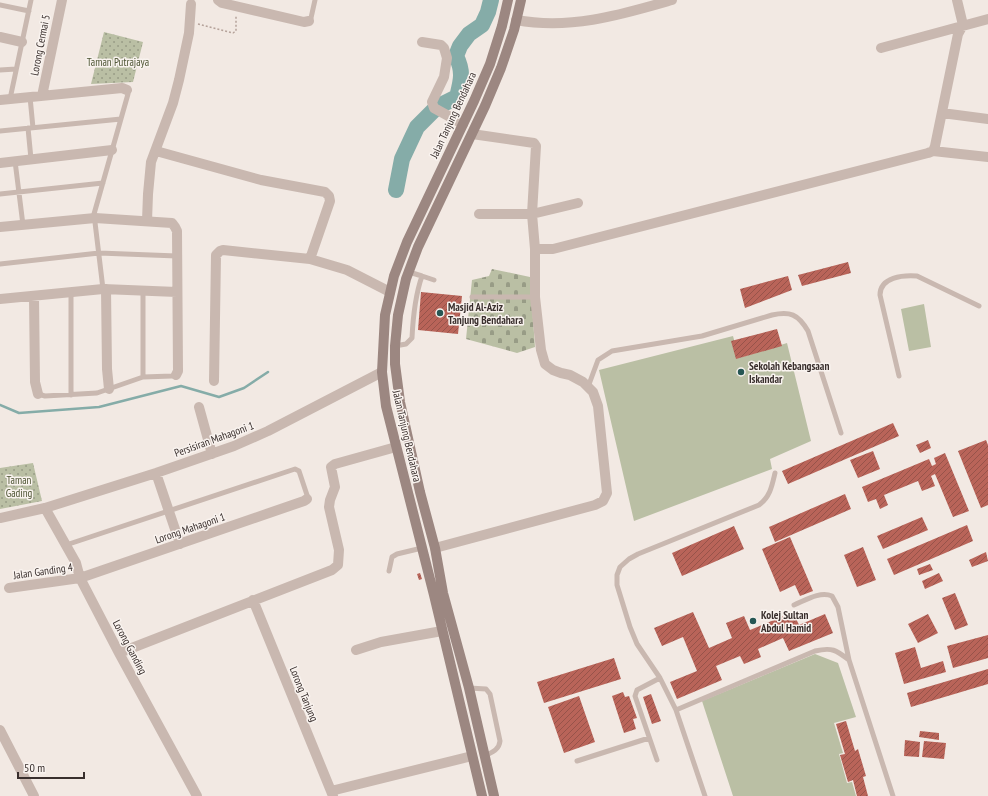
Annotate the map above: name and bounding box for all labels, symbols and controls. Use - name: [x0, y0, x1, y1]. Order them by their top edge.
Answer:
- street label: Lorong Cermai 5: [27, 13, 53, 77]
- park label: Taman Putrajaya: [87, 55, 149, 69]
- street label: Jalan Tanjung Bendahara: [426, 70, 479, 161]
- place label: Masjid Al-Aziz Tanjung Bendahara: [448, 300, 523, 327]
- marker: Masjid Al-Aziz Tanjung Bendahara: [435, 308, 445, 318]
- place label: Sekolah Kebangsaan Iskandar: [749, 359, 829, 386]
- marker: Sekolah Kebangsaan Iskandar: [736, 367, 746, 377]
- street label: Jalan Tanjung Bendahara: [389, 388, 424, 483]
- street label: Persisiran Mahagoni 1: [172, 418, 256, 460]
- park label: Taman Gading: [6, 473, 33, 500]
- street label: Lorong Mahagoni 1: [153, 509, 227, 547]
- street label: Jalan Ganding 4: [11, 560, 74, 582]
- place label: Kolej Sultan Abdul Hamid: [760, 608, 811, 635]
- marker: Kolej Sultan Abdul Hamid: [748, 616, 758, 626]
- street label: Lorong Ganding: [110, 617, 150, 677]
- street label: Lorong Tanjung: [287, 664, 321, 724]
- scale bar: [18, 754, 84, 780]
- text: 50 m: [24, 760, 45, 775]

